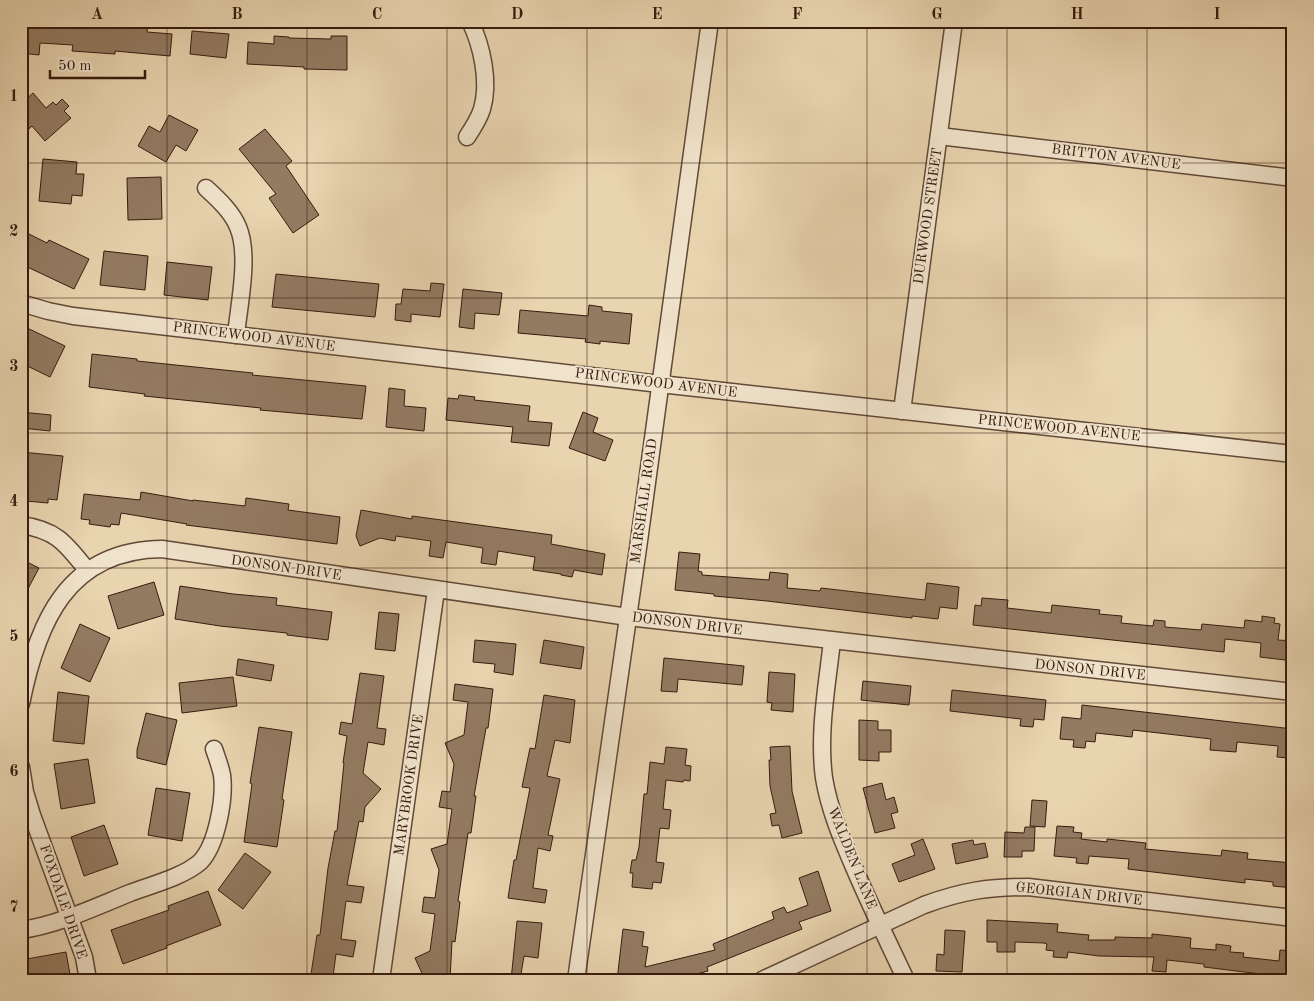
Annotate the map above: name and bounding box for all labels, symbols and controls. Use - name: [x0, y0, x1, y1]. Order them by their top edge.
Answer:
- text: A: [91, 7, 103, 23]
- text: B: [231, 7, 243, 23]
- text: C: [372, 7, 382, 23]
- text: D: [511, 7, 523, 23]
- text: E: [651, 7, 663, 23]
- text: F: [792, 7, 803, 23]
- text: G: [931, 7, 943, 23]
- text: H: [1070, 7, 1084, 23]
- text: I: [1213, 7, 1221, 23]
- scale bar: [50, 48, 145, 80]
- text: 50 m: [58, 59, 92, 74]
- text: 1: [9, 89, 19, 105]
- street label: BRITTON AVENUE: [1051, 142, 1181, 172]
- street label: DURWOOD STREET: [911, 147, 945, 285]
- text: 2: [9, 224, 19, 240]
- street label: PRINCEWOOD AVENUE: [172, 320, 336, 354]
- text: 3: [9, 359, 19, 375]
- street label: PRINCEWOOD AVENUE: [574, 366, 738, 400]
- street label: PRINCEWOOD AVENUE: [977, 412, 1141, 444]
- street label: MARSHALL ROAD: [628, 437, 660, 564]
- text: 4: [9, 494, 19, 510]
- street label: DONSON DRIVE: [230, 553, 342, 583]
- street label: DONSON DRIVE: [631, 610, 743, 638]
- text: 5: [9, 629, 19, 645]
- street label: DONSON DRIVE: [1034, 657, 1146, 683]
- street label: MARYBROOK DRIVE: [392, 713, 426, 857]
- text: 6: [9, 764, 19, 780]
- street label: WALDEN LANE: [825, 805, 879, 911]
- street label: FOXDALE DRIVE: [37, 843, 89, 961]
- street label: GEORGIAN DRIVE: [1015, 880, 1143, 908]
- text: 7: [9, 900, 19, 916]

